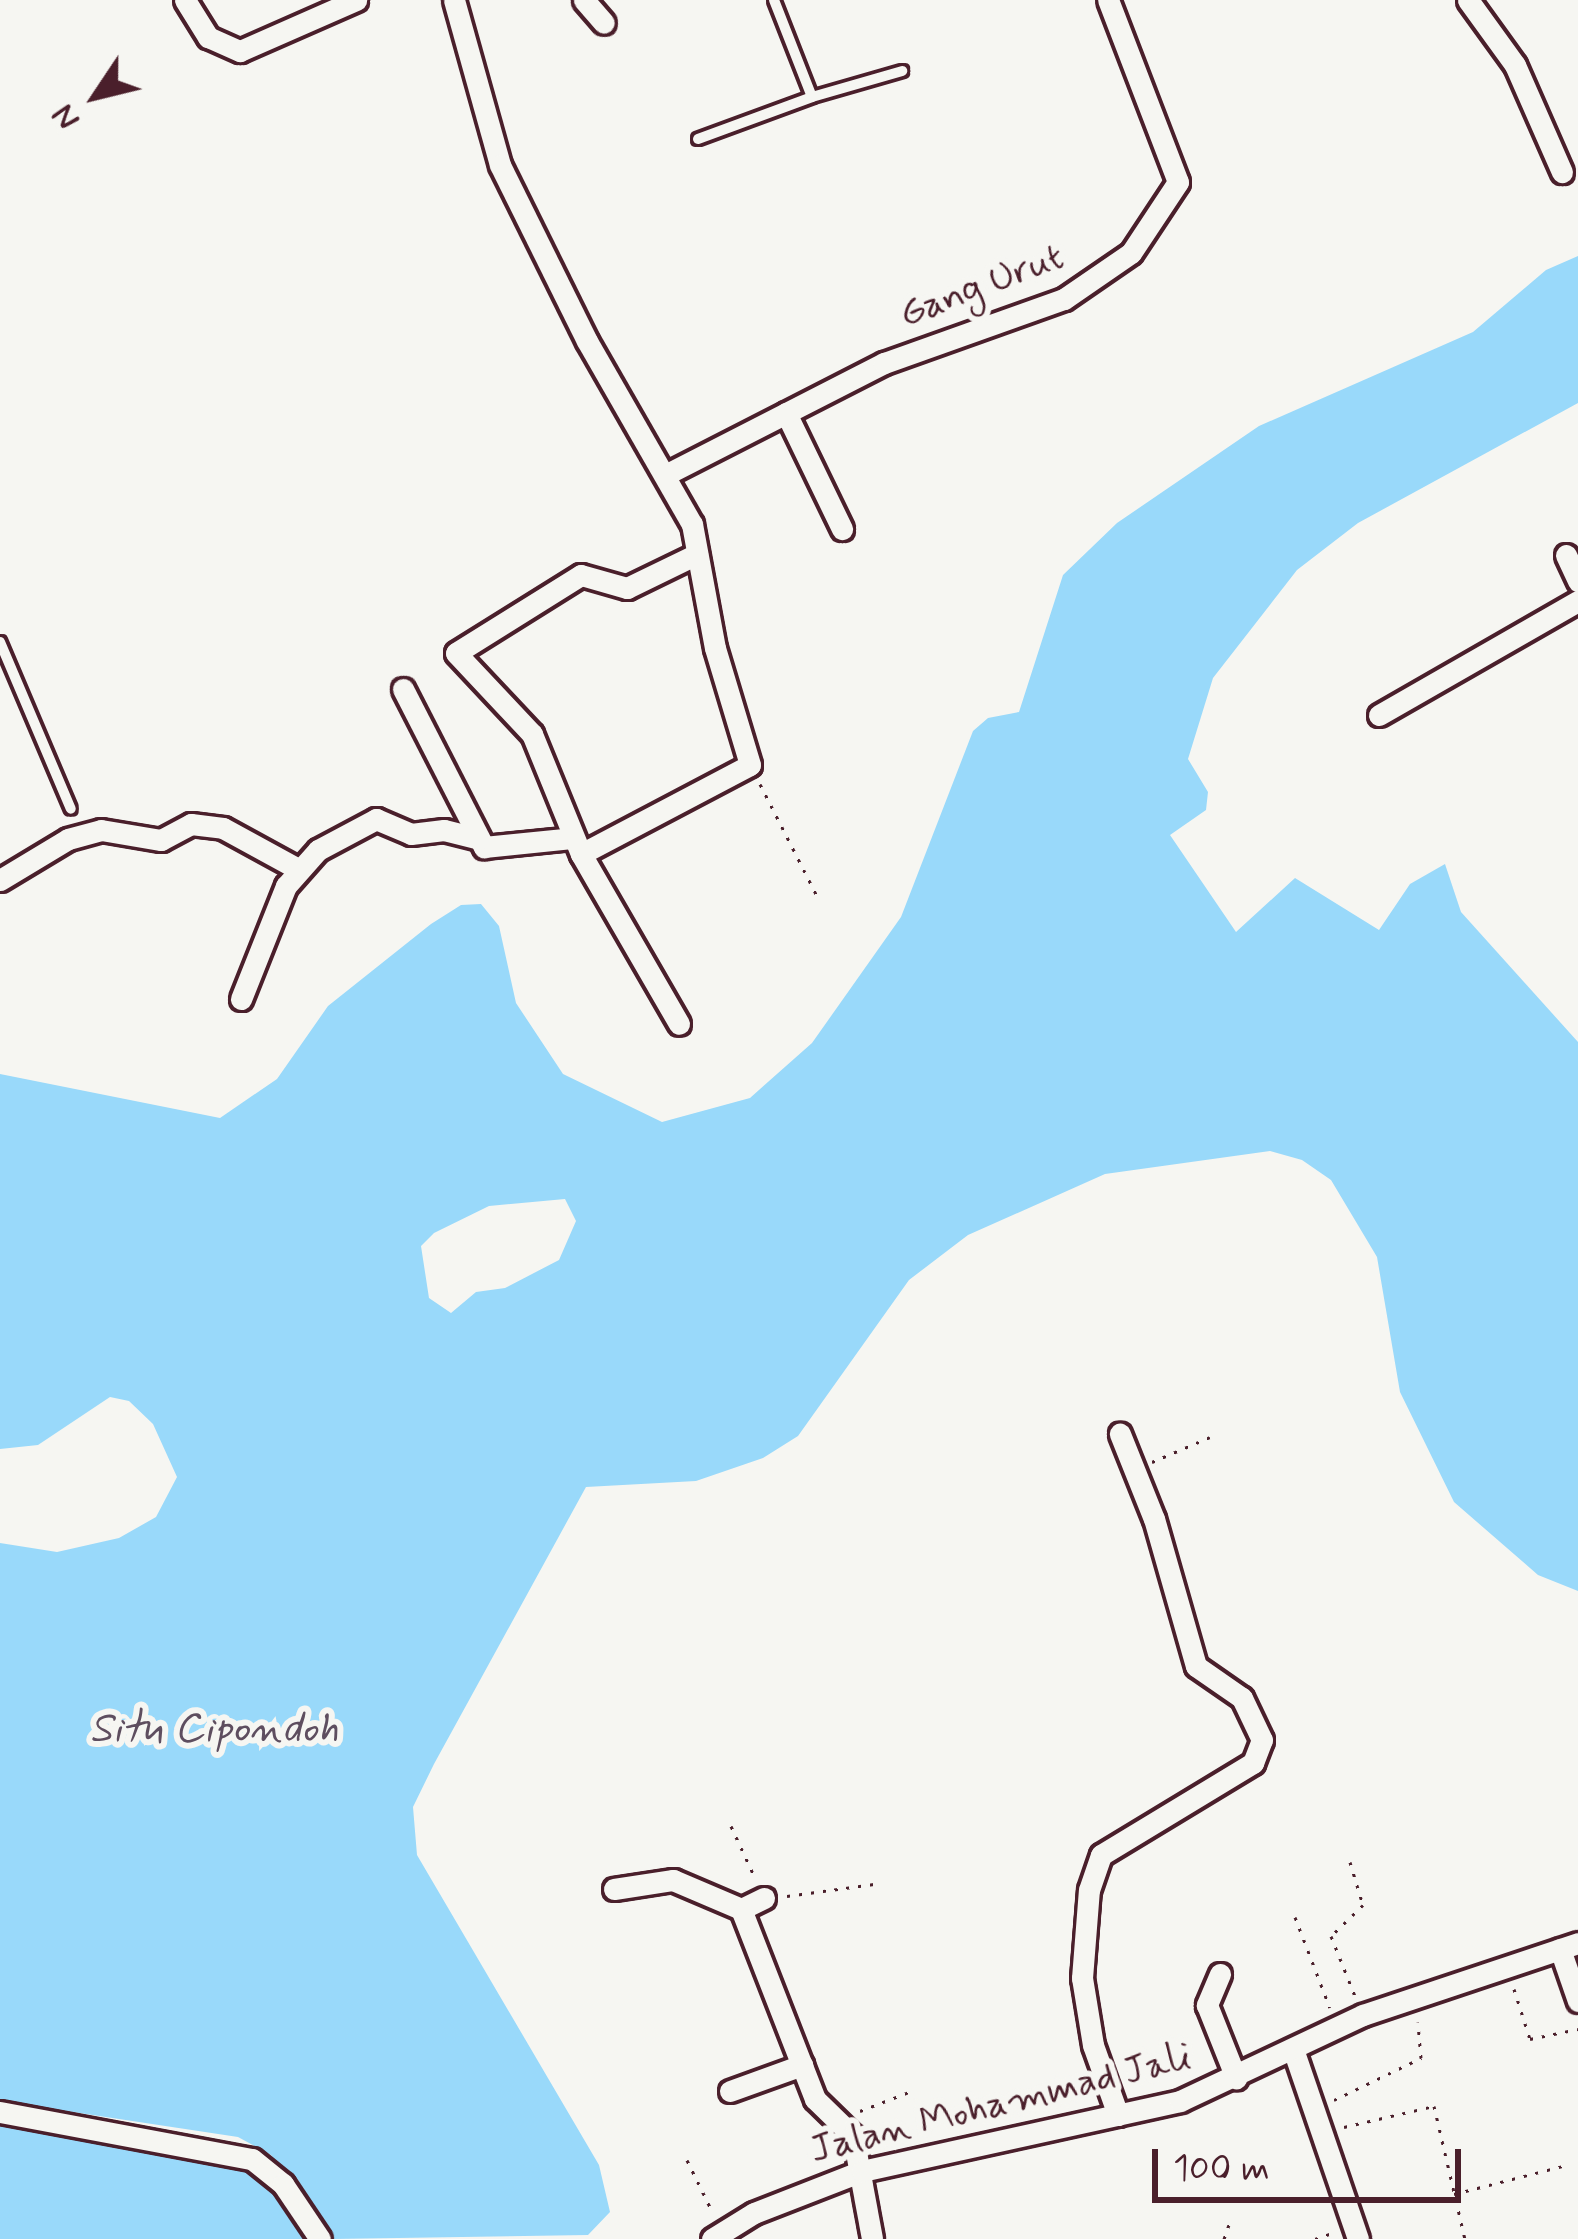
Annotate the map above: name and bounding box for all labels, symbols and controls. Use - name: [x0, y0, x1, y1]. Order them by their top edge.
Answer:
- north arrow: [36, 36, 156, 156]
- text: N: [42, 95, 91, 138]
- street label: Gang Urut: [897, 236, 1067, 338]
- water label: Situ Cipondoh: [90, 1705, 338, 1755]
- street label: Jalan Mohammad Jali: [804, 2035, 1198, 2175]
- scale bar: [1158, 2125, 1467, 2199]
- text: 100 m: [1173, 2146, 1270, 2193]

